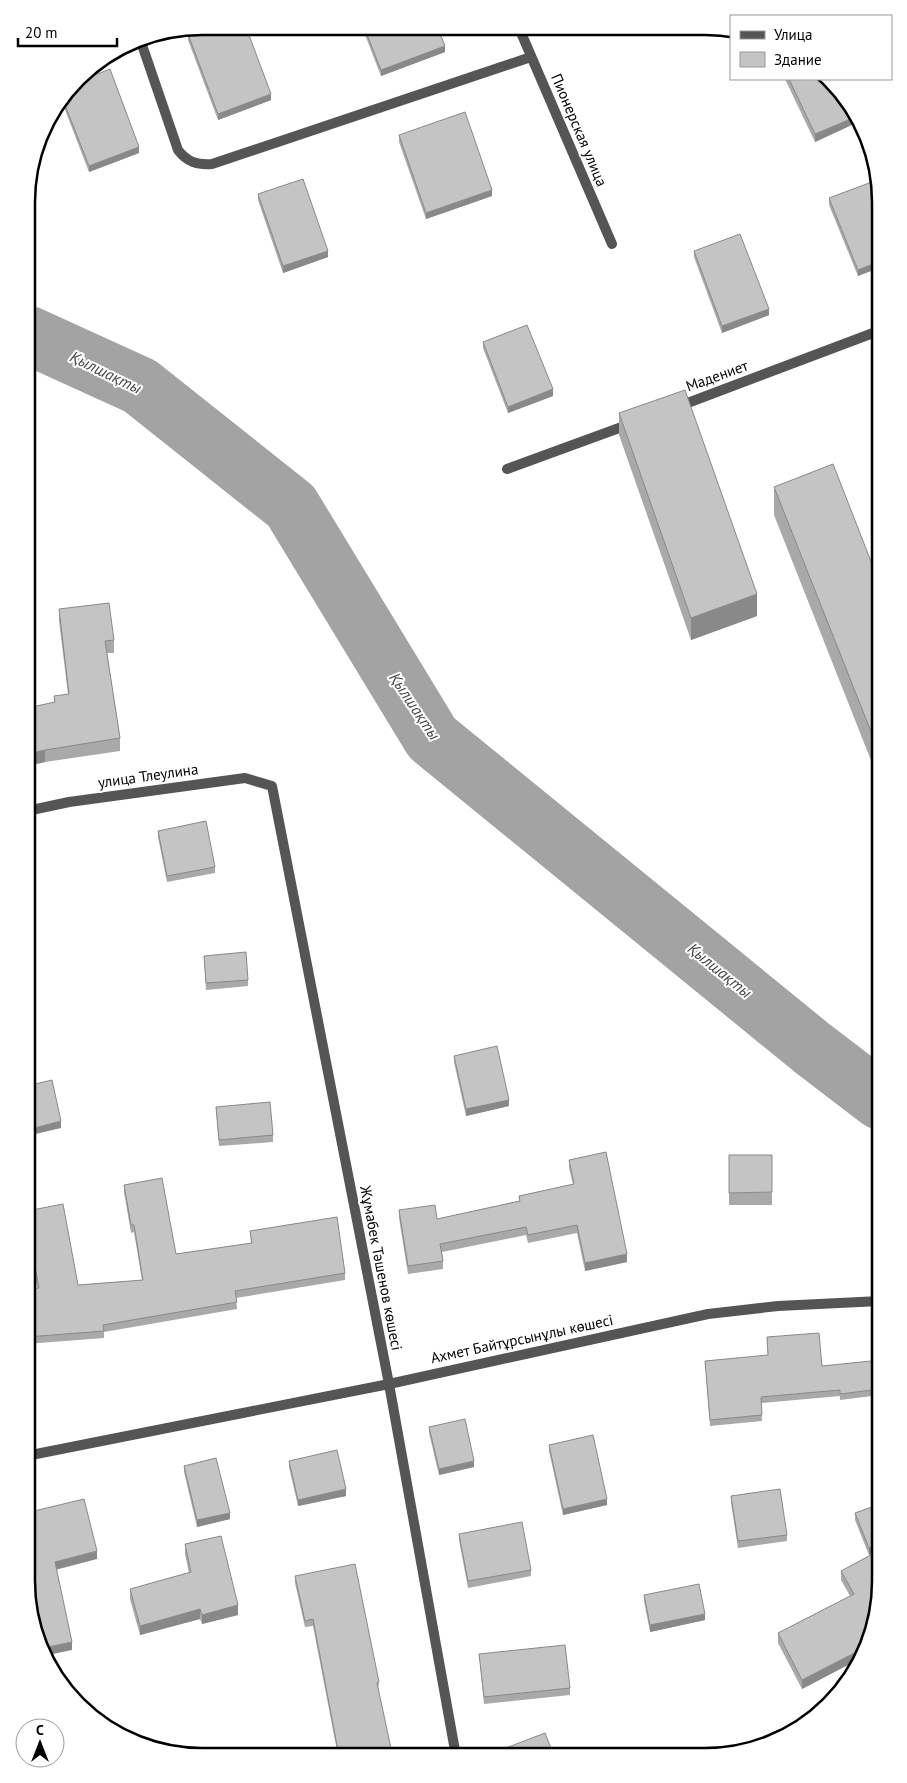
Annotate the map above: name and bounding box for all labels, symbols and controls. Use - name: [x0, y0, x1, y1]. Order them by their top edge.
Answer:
- scale bar: [18, 15, 116, 47]
- legend: [730, 15, 892, 80]
- text: 20 m: [25, 23, 58, 42]
- text: Улица: [774, 25, 812, 44]
- text: Здание: [774, 50, 822, 69]
- street label: Пионерская улица: [547, 71, 612, 189]
- water label: Қылшақты: [67, 346, 145, 398]
- street label: Мадениет: [683, 355, 751, 396]
- water label: Қылшақты: [385, 669, 445, 743]
- street label: улица Тлеулина: [97, 759, 199, 792]
- water label: Қылшақты: [684, 938, 756, 1002]
- street label: Жұмабек Тәшенов көшесі: [356, 1183, 407, 1352]
- street label: Ахмет Байтұрсынұлы көшесі: [429, 1310, 615, 1367]
- north arrow: [15, 1718, 65, 1768]
- text: С: [36, 1721, 44, 1739]

